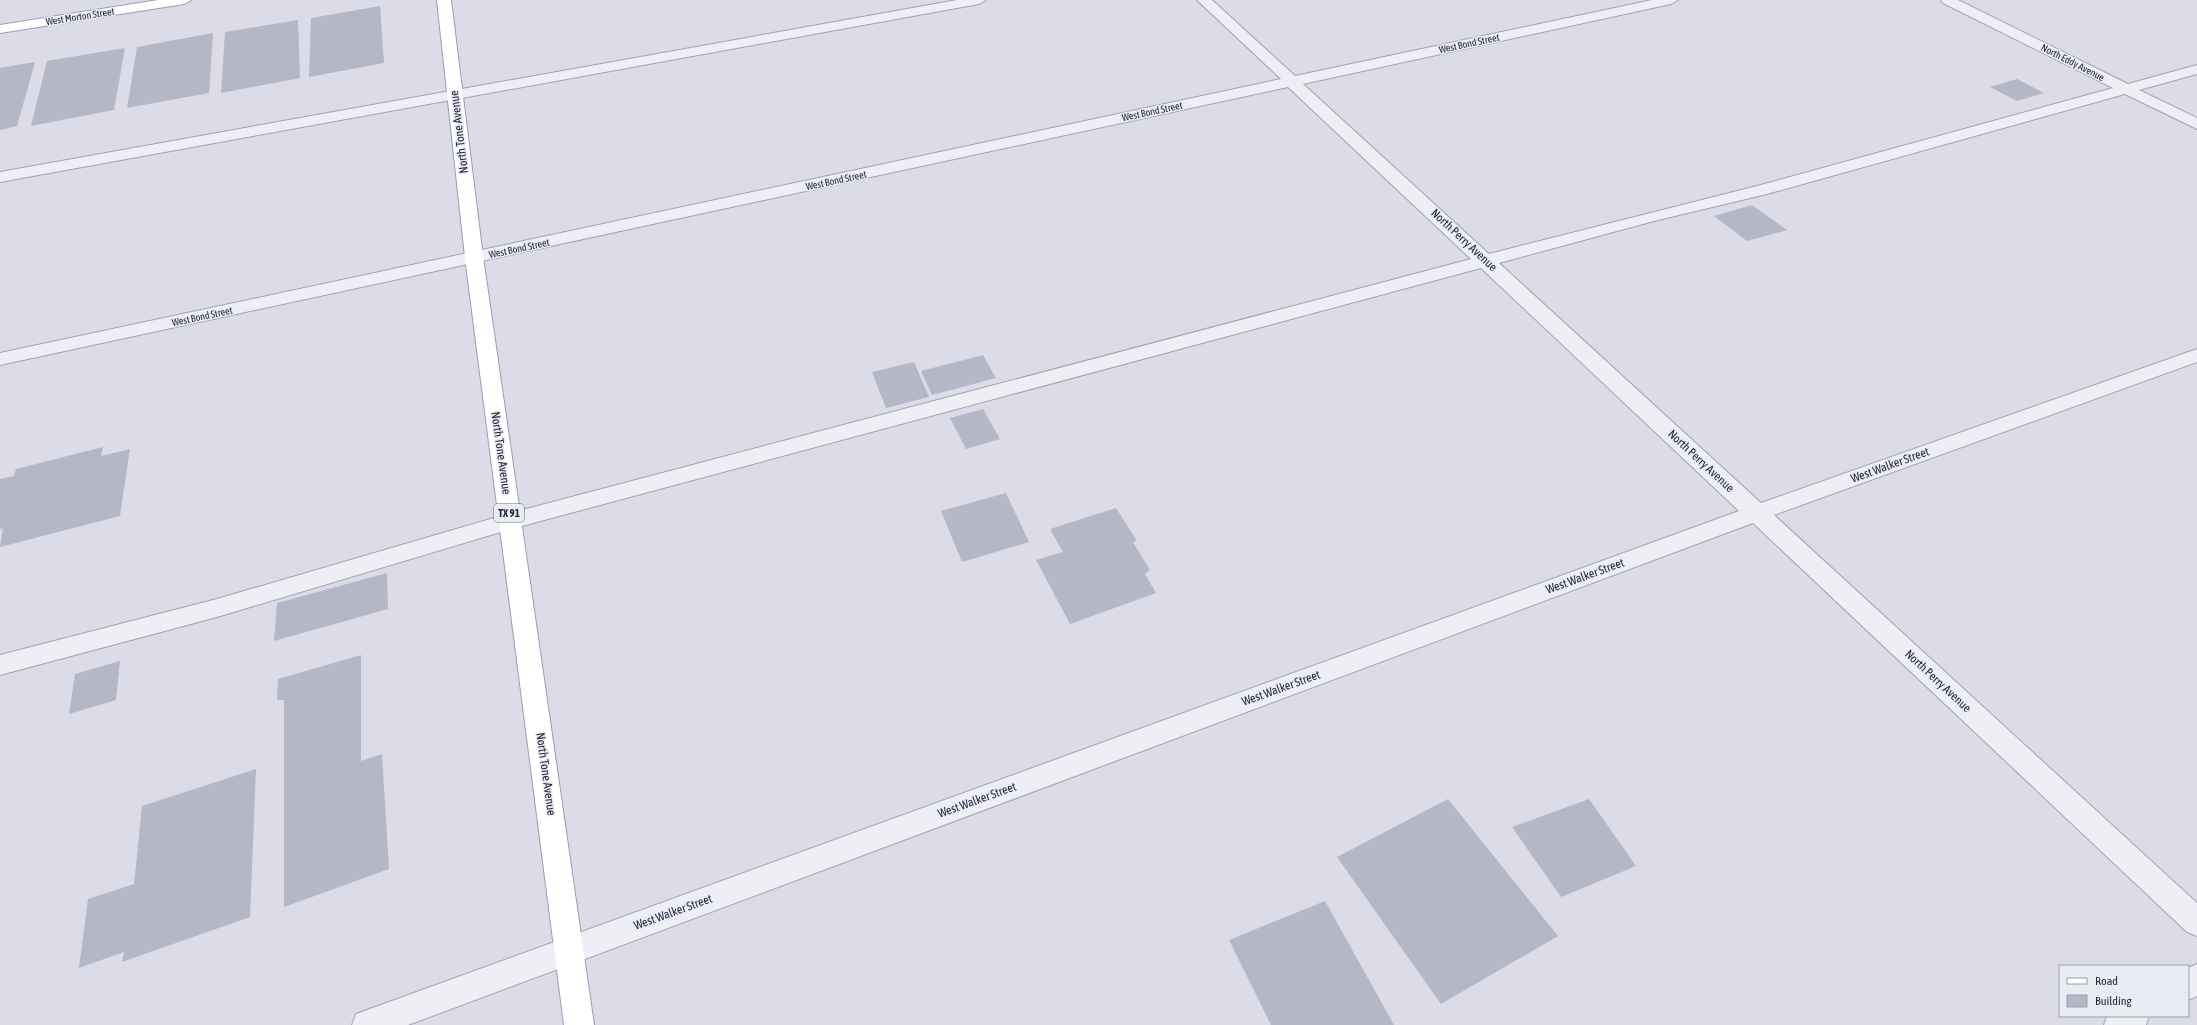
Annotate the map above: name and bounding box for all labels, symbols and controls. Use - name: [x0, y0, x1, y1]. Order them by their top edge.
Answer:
- street label: West Morton Street: [45, 6, 115, 27]
- street label: West Bond Street: [1438, 32, 1500, 55]
- street label: North Eddy Avenue: [2039, 42, 2107, 83]
- street label: North Tone Avenue: [447, 90, 471, 174]
- street label: West Bond Street: [1121, 100, 1183, 123]
- street label: West Bond Street: [805, 169, 867, 192]
- street label: North Perry Avenue: [1428, 206, 1500, 274]
- street label: West Bond Street: [488, 237, 550, 260]
- street label: West Bond Street: [171, 305, 233, 328]
- street label: North Tone Avenue: [488, 411, 514, 495]
- street label: North Perry Avenue: [1665, 427, 1737, 495]
- street label: West Walker Street: [1849, 444, 1932, 486]
- road number: TX 91: [494, 504, 524, 522]
- street label: West Walker Street: [1544, 555, 1627, 597]
- street label: North Perry Avenue: [1902, 647, 1974, 715]
- street label: West Walker Street: [1240, 667, 1323, 709]
- street label: North Tone Avenue: [533, 732, 559, 816]
- street label: West Walker Street: [936, 779, 1019, 821]
- street label: West Walker Street: [632, 891, 715, 933]
- legend: [2059, 965, 2189, 1017]
- text: Road: [2095, 974, 2118, 988]
- text: Building: [2095, 994, 2133, 1008]

